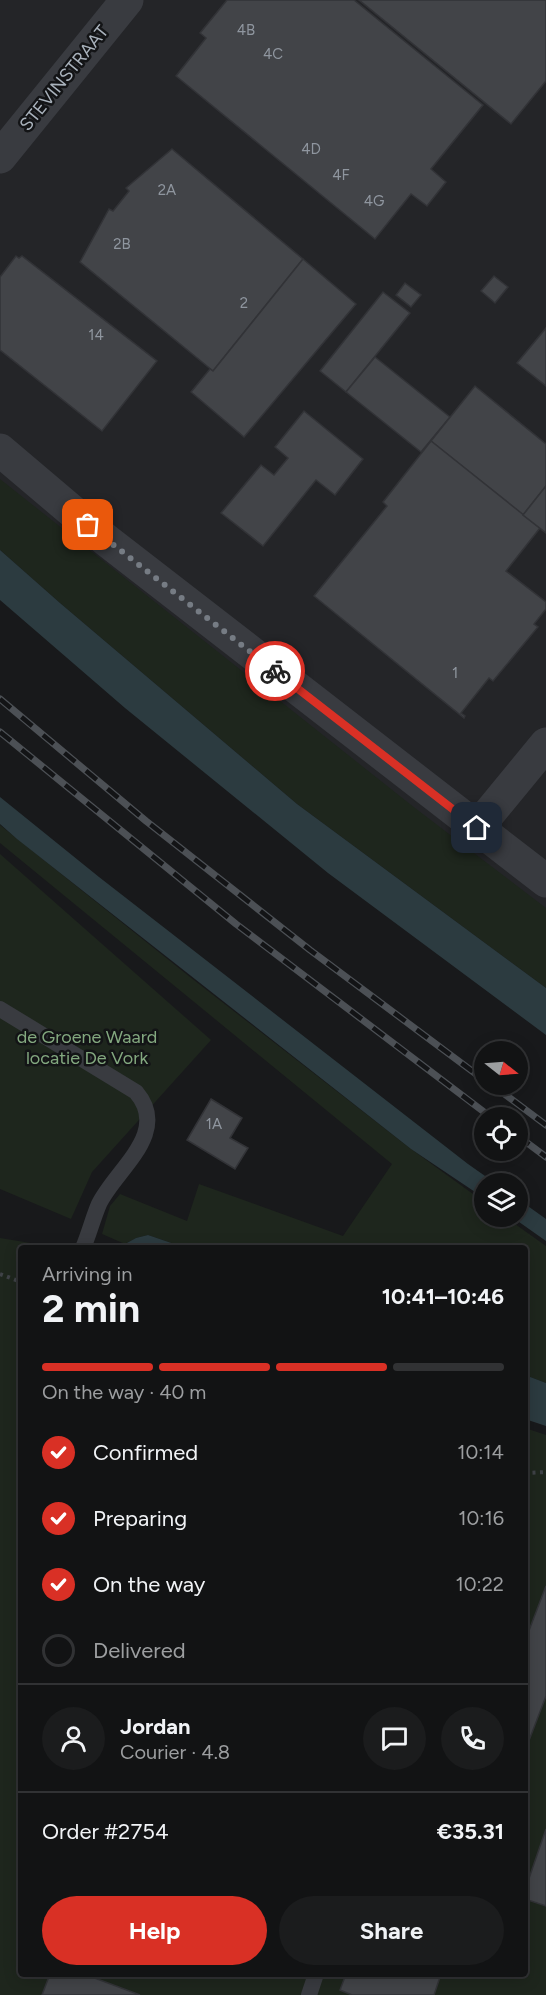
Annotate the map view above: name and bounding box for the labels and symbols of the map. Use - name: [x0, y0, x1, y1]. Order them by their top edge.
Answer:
- street label: STEVINSTRAAT: [15, 21, 113, 135]
- house number: 4B: [237, 21, 255, 39]
- house number: 4C: [263, 45, 283, 63]
- house number: 4D: [301, 140, 321, 158]
- house number: 4F: [332, 166, 350, 184]
- house number: 2A: [158, 181, 176, 199]
- house number: 4G: [364, 192, 384, 210]
- house number: 2B: [113, 235, 131, 253]
- house number: 2: [240, 294, 248, 312]
- house number: 14: [88, 326, 104, 344]
- pin: [62, 499, 113, 550]
- courier: [245, 641, 305, 701]
- house number: 1: [452, 664, 458, 682]
- pin: [451, 802, 502, 853]
- park label: de Groene Waard locatie De Vork: [17, 1026, 157, 1069]
- north arrow: [474, 1041, 528, 1095]
- house number: 1A: [206, 1115, 222, 1133]

